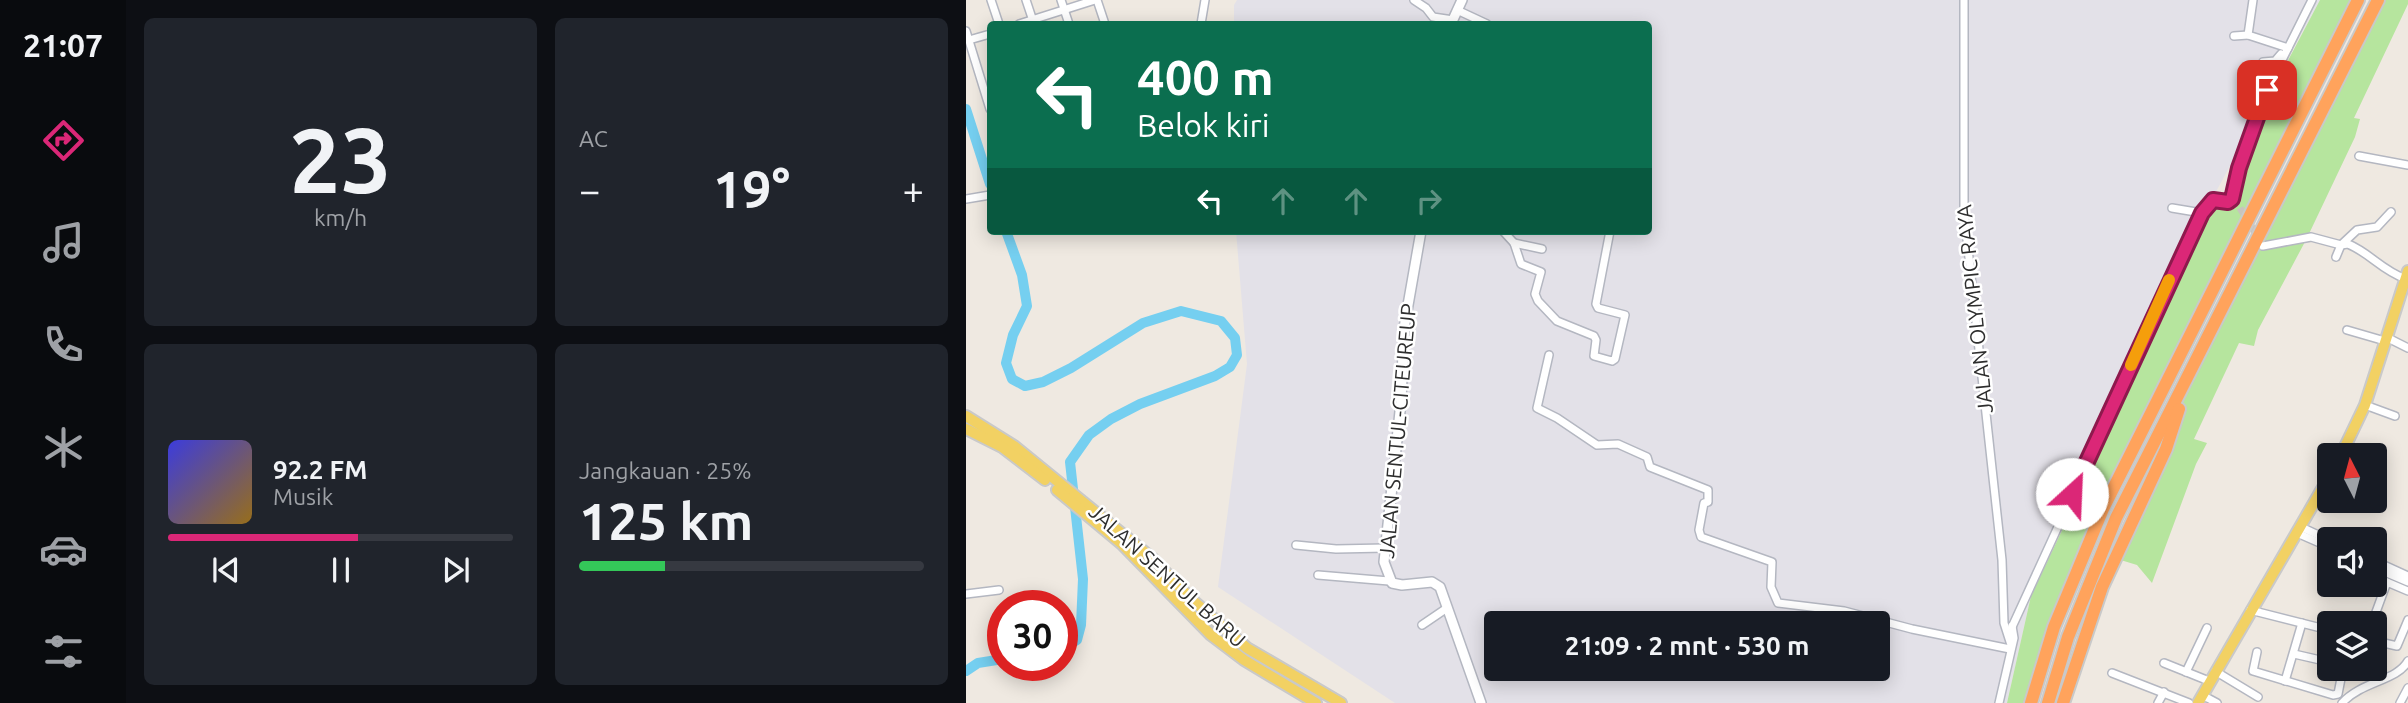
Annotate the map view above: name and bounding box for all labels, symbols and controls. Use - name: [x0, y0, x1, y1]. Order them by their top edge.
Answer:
- text: 21:07: [23, 27, 103, 63]
- icon: left: [1022, 49, 1113, 140]
- text: 400 m: [1137, 49, 1274, 104]
- pin: [2237, 60, 2297, 120]
- icon: arrive: [2248, 71, 2286, 109]
- text: Belok kiri: [1137, 107, 1269, 143]
- text: 23: [289, 108, 392, 210]
- icon: directions: [39, 116, 88, 165]
- text: AC: [579, 126, 608, 151]
- text: 19°: [713, 160, 790, 218]
- text: −: [579, 169, 600, 211]
- text: +: [903, 169, 924, 211]
- icon: left: [1191, 182, 1229, 220]
- icon: ahead: [1264, 182, 1302, 220]
- icon: ahead: [1337, 182, 1375, 220]
- icon: right: [1410, 182, 1448, 220]
- street label: JALAN OLYMPIC RAYA: [1951, 203, 1997, 415]
- text: km/h: [314, 205, 367, 230]
- icon: music: [39, 218, 88, 267]
- street label: JALAN SENTUL-CITEUREUP: [1374, 303, 1420, 559]
- icon: phone: [39, 320, 88, 369]
- icon: climate: [39, 423, 88, 472]
- north arrow: [2317, 443, 2387, 513]
- map controls: [2317, 443, 2387, 681]
- text: 92.2 FM: [273, 455, 367, 484]
- position arrow: [2035, 457, 2109, 531]
- text: Jangkauan · 25%: [579, 458, 751, 483]
- text: Musik: [273, 484, 333, 509]
- text: 125 km: [579, 492, 753, 550]
- street label: JALAN SENTUL BARU: [1084, 499, 1251, 652]
- icon: car: [39, 525, 88, 574]
- button: sound: [2317, 527, 2387, 597]
- icon: previous: [207, 551, 245, 589]
- icon: pause: [322, 551, 360, 589]
- icon: next: [437, 551, 475, 589]
- speed limit sign: 30: [987, 590, 1078, 681]
- button: layers: [2317, 611, 2387, 681]
- icon: filters: [39, 627, 88, 676]
- text: 21:09 · 2 mnt · 530 m: [1565, 631, 1809, 660]

